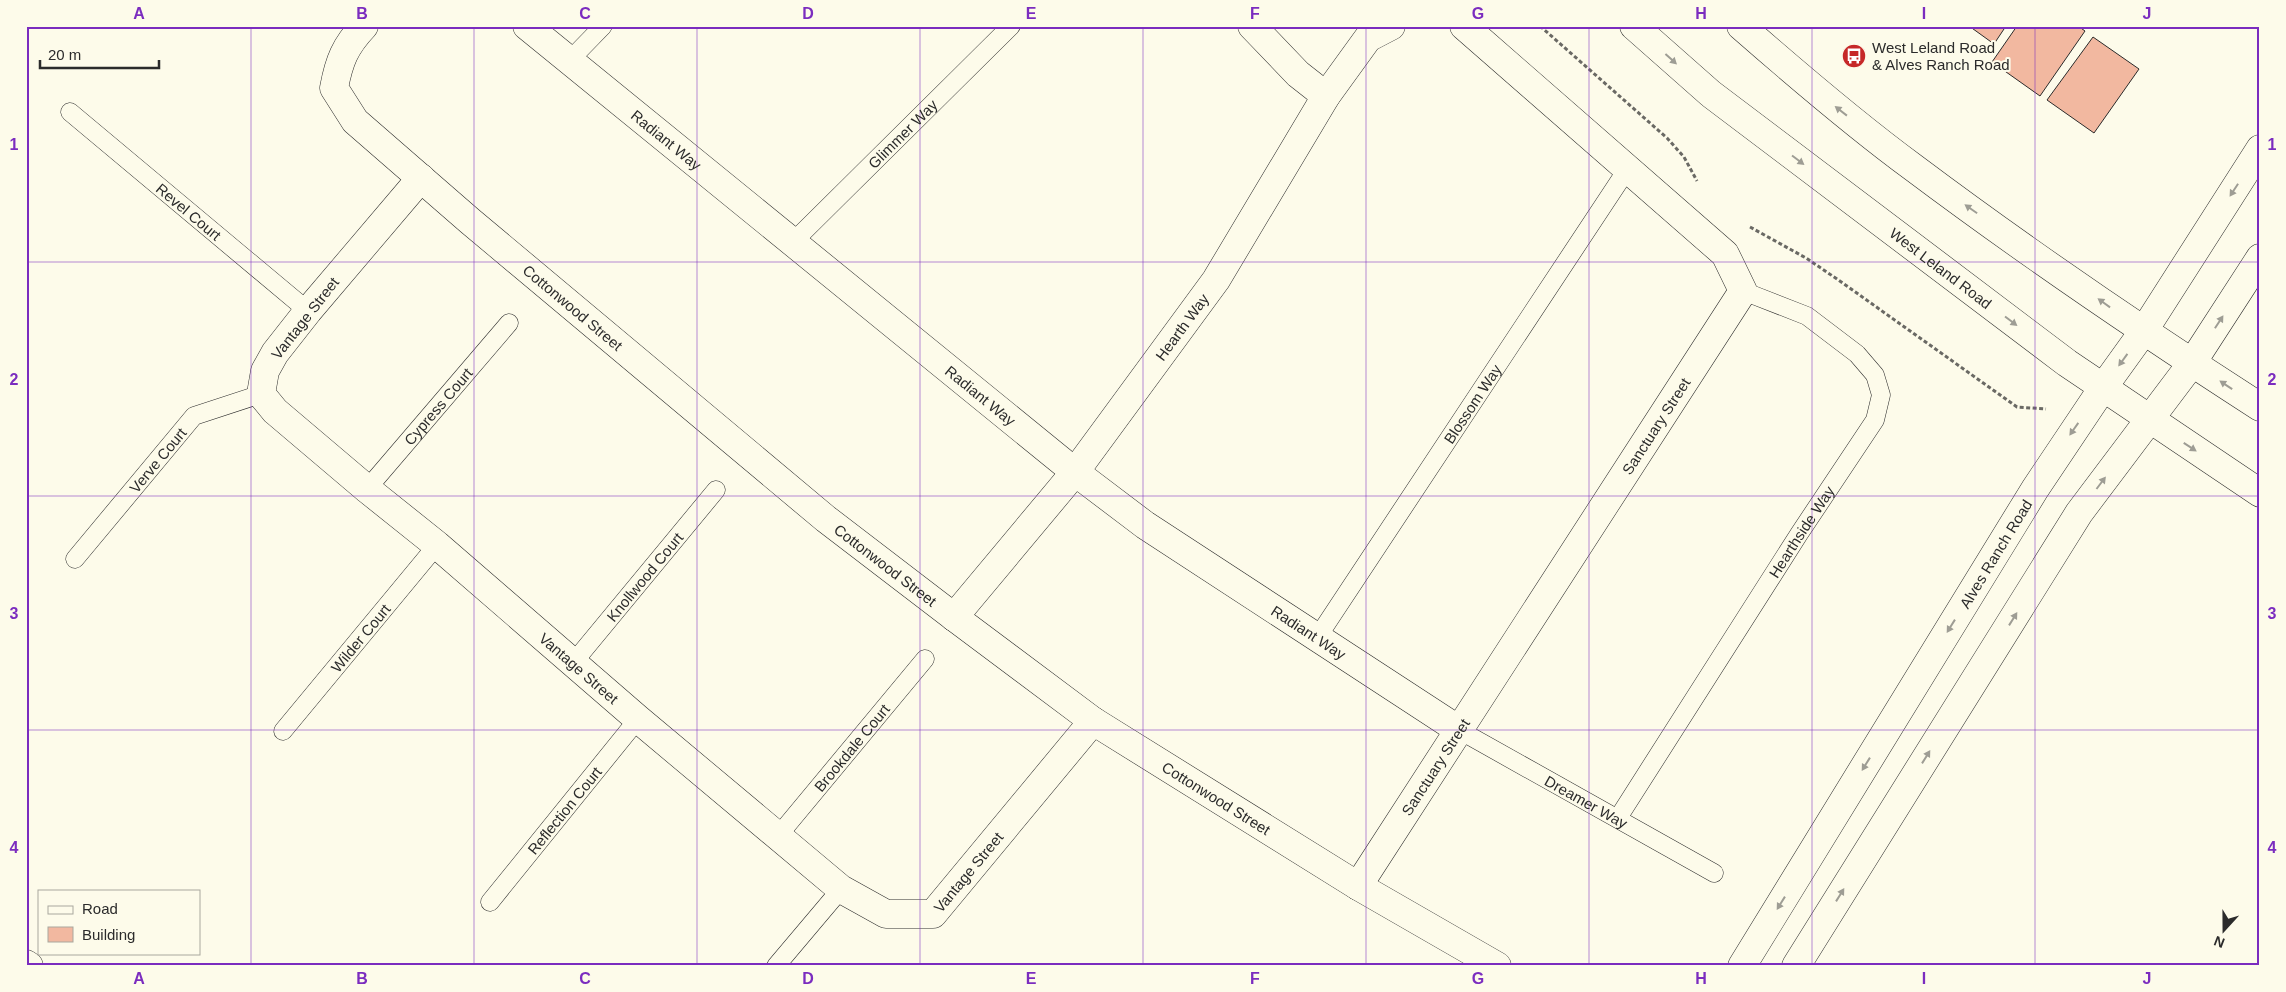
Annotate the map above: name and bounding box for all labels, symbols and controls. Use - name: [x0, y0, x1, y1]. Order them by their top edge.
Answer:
- text: A: [133, 5, 145, 22]
- text: B: [356, 5, 368, 22]
- text: C: [579, 5, 591, 22]
- text: D: [802, 5, 814, 22]
- text: E: [1026, 5, 1037, 22]
- text: F: [1250, 5, 1260, 22]
- text: G: [1472, 5, 1484, 22]
- text: H: [1695, 5, 1707, 22]
- text: I: [1922, 5, 1926, 22]
- text: J: [2143, 5, 2151, 22]
- scale bar: [40, 38, 159, 70]
- place label: West Leland Road & Alves Ranch Road: [1872, 39, 2010, 73]
- bus stop icon: West Leland Road & Alves Ranch Road: [1841, 43, 1867, 69]
- text: 20 m: [48, 46, 81, 63]
- one-way arrow: [1664, 53, 1677, 64]
- street label: Glimmer Way: [864, 95, 941, 171]
- street label: Radiant Way: [628, 106, 705, 173]
- one-way arrow: [1835, 106, 1848, 117]
- text: 1: [10, 136, 19, 153]
- text: 1: [2268, 136, 2277, 153]
- one-way arrow: [1791, 155, 1804, 165]
- street label: Revel Court: [153, 179, 225, 244]
- one-way arrow: [2229, 184, 2238, 197]
- one-way arrow: [1964, 204, 1978, 214]
- street label: West Leland Road: [1887, 224, 1995, 312]
- street label: Cottonwood Street: [520, 261, 627, 354]
- street label: Vantage Street: [268, 273, 343, 362]
- street label: Hearth Way: [1151, 290, 1212, 364]
- one-way arrow: [2097, 298, 2111, 308]
- one-way arrow: [2214, 315, 2223, 328]
- one-way arrow: [2004, 316, 2018, 326]
- one-way arrow: [2118, 354, 2128, 367]
- street label: Blossom Way: [1440, 361, 1505, 446]
- street label: Radiant Way: [942, 362, 1020, 429]
- street label: Cypress Court: [400, 364, 476, 448]
- text: 2: [10, 371, 19, 388]
- text: 2: [2268, 371, 2277, 388]
- street label: Sanctuary Street: [1618, 374, 1694, 477]
- one-way arrow: [2219, 380, 2233, 390]
- one-way arrow: [2069, 422, 2079, 435]
- street label: Verve Court: [126, 423, 190, 496]
- one-way arrow: [2183, 442, 2197, 452]
- one-way arrow: [2096, 477, 2107, 490]
- street label: Hearthside Way: [1765, 482, 1838, 581]
- street label: Alves Ranch Road: [1956, 496, 2035, 611]
- street label: Cottonwood Street: [831, 520, 941, 610]
- street label: Knollwood Court: [603, 528, 687, 625]
- street label: Wilder Court: [327, 600, 394, 675]
- street label: Radiant Way: [1268, 602, 1350, 663]
- text: 3: [10, 605, 19, 622]
- text: 3: [2268, 605, 2277, 622]
- one-way arrow: [2008, 613, 2017, 626]
- one-way arrow: [1946, 619, 1955, 632]
- street label: Vantage Street: [536, 629, 623, 707]
- street label: Brookdale Court: [810, 700, 893, 795]
- street label: Sanctuary Street: [1398, 715, 1473, 818]
- one-way arrow: [1922, 750, 1931, 764]
- street label: Cottonwood Street: [1159, 758, 1274, 838]
- one-way arrow: [1861, 758, 1870, 771]
- street label: Reflection Court: [524, 762, 605, 857]
- street label: Dreamer Way: [1542, 771, 1631, 832]
- street label: Vantage Street: [930, 828, 1007, 915]
- text: 4: [10, 839, 19, 856]
- text: 4: [2268, 839, 2277, 856]
- one-way arrow: [1835, 888, 1845, 901]
- legend: [38, 890, 200, 954]
- one-way arrow: [1776, 896, 1785, 909]
- text: Road: [82, 900, 118, 917]
- north arrow: [2198, 904, 2248, 954]
- text: Building: [82, 926, 135, 943]
- text: N: [2212, 933, 2227, 951]
- text: A: [133, 970, 145, 987]
- text: B: [356, 970, 368, 987]
- text: C: [579, 970, 591, 987]
- text: D: [802, 970, 814, 987]
- text: E: [1026, 970, 1037, 987]
- text: F: [1250, 970, 1260, 987]
- text: G: [1472, 970, 1484, 987]
- text: H: [1695, 970, 1707, 987]
- text: I: [1922, 970, 1926, 987]
- text: J: [2143, 970, 2151, 987]

